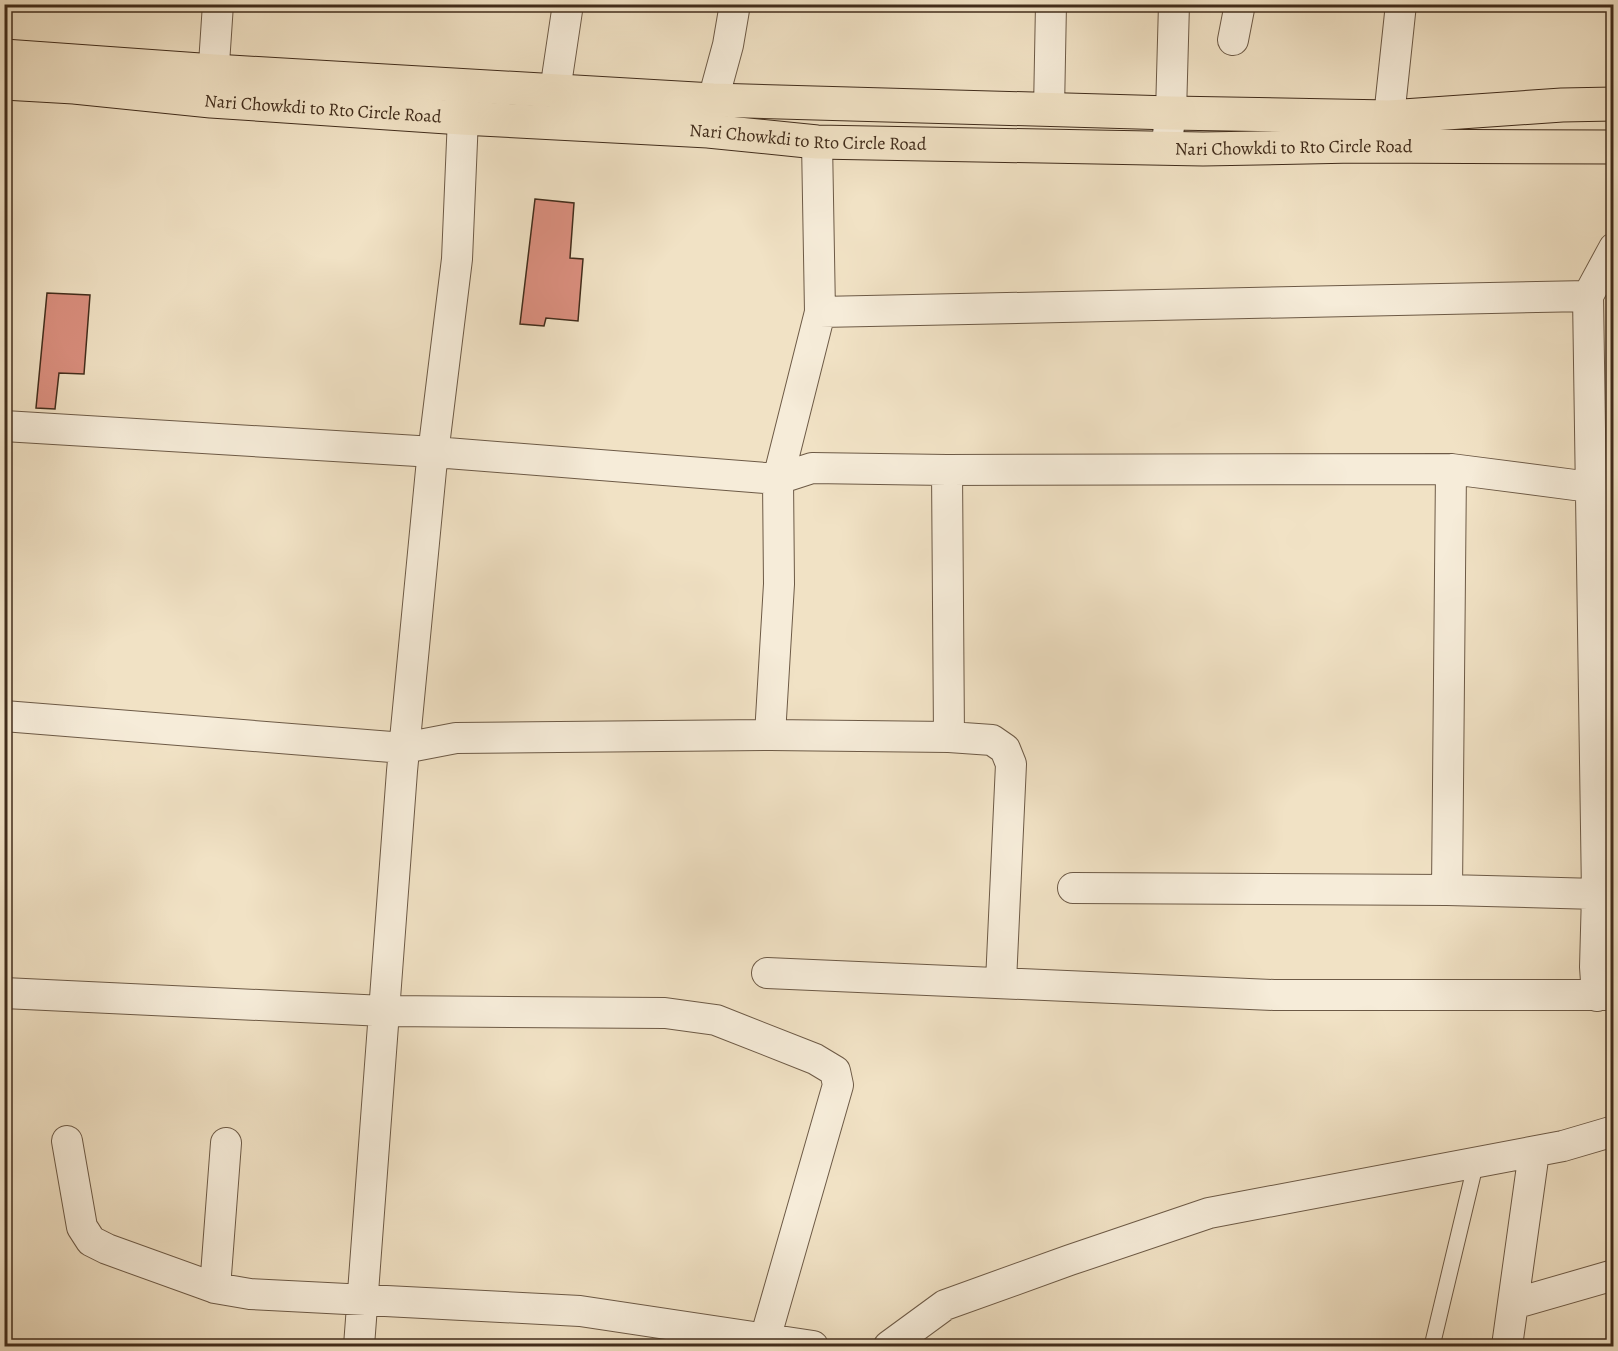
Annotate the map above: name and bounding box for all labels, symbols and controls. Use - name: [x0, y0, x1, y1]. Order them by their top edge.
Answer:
- street label: Nari Chowkdi to Rto Circle Road: [203, 88, 443, 129]
- street label: Nari Chowkdi to Rto Circle Road: [689, 118, 927, 156]
- street label: Nari Chowkdi to Rto Circle Road: [1175, 134, 1413, 161]

